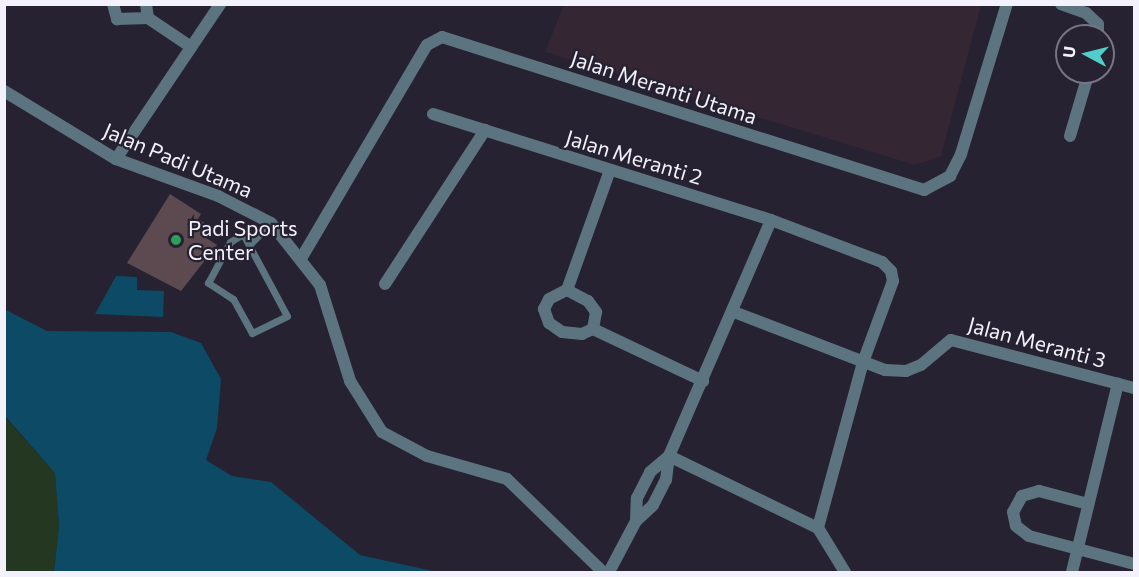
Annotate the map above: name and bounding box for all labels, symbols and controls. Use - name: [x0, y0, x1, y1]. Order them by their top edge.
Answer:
- north arrow: [1055, 24, 1115, 84]
- street label: Jalan Meranti Utama: [568, 45, 760, 129]
- text: U: [1058, 45, 1079, 59]
- street label: Jalan Padi Utama: [100, 117, 256, 203]
- street label: Jalan Meranti 2: [563, 124, 705, 190]
- place label: Padi Sports Center: [188, 215, 298, 265]
- marker: Padi Sports Center: [169, 233, 183, 247]
- street label: Jalan Meranti 3: [965, 311, 1109, 373]

